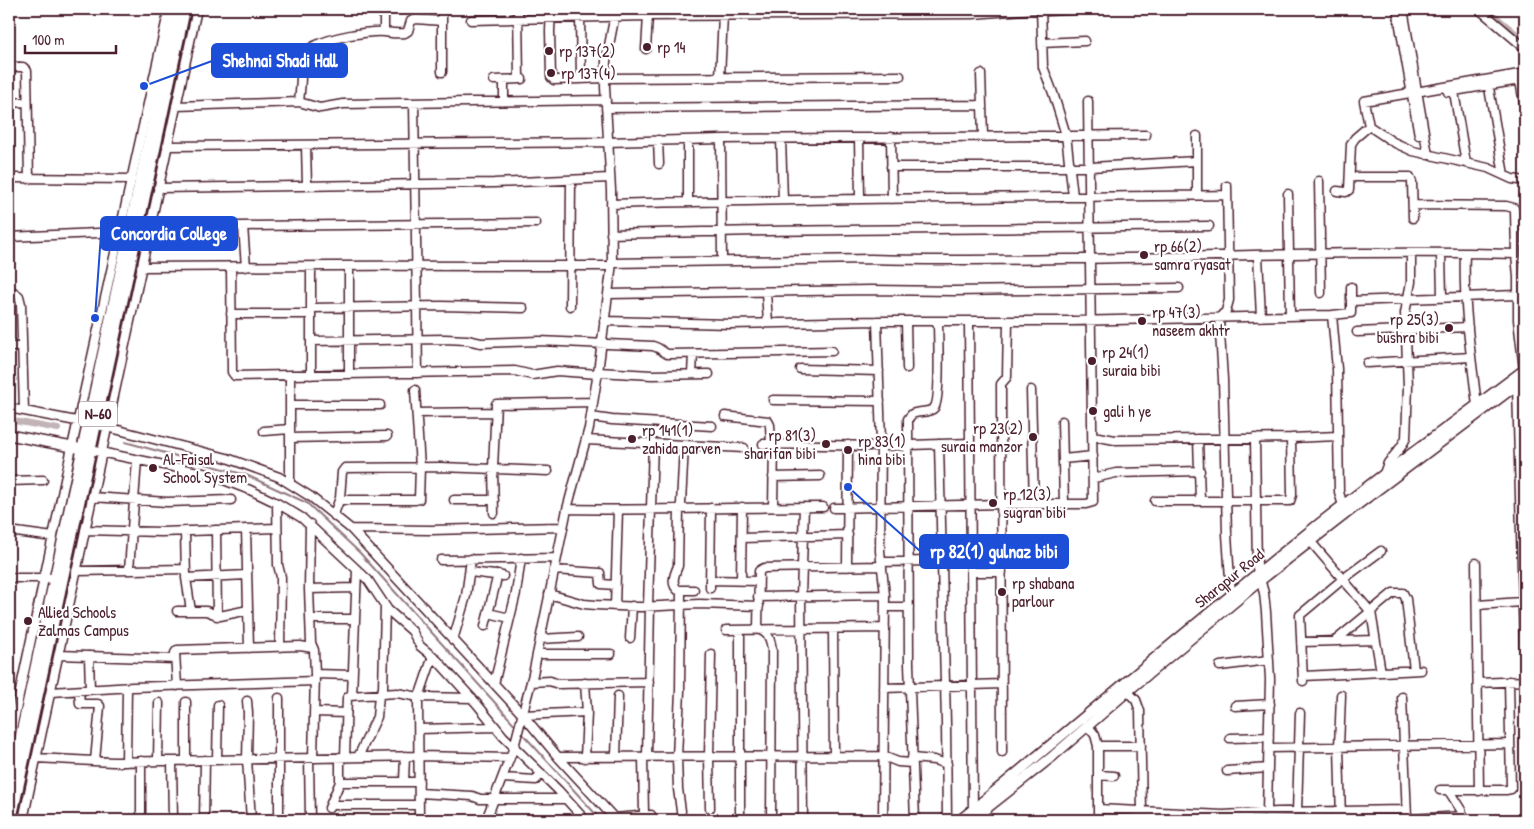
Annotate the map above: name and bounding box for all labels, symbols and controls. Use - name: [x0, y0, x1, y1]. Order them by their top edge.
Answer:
- scale bar: [25, 22, 116, 54]
- text: 100 m: [32, 29, 65, 50]
- place label: rp 14: [657, 36, 686, 58]
- place label: rp 137(2): [559, 40, 615, 62]
- marker: rp 14: [641, 41, 653, 53]
- callout: Shehnai Shadi Hall: [212, 44, 347, 77]
- marker: rp 137(2): [543, 45, 555, 57]
- text: Shehnai Shadi Hall: [222, 48, 339, 73]
- place label: rp 137(4): [561, 62, 616, 84]
- marker: rp 137(4): [545, 67, 557, 79]
- callout: Concordia College: [101, 217, 237, 250]
- text: Concordia College: [111, 221, 228, 247]
- place label: rp 66(2) samra ryasat: [1154, 235, 1231, 275]
- marker: rp 66(2) samra ryasat: [1138, 249, 1150, 261]
- place label: rp 47(3) naseem akhtr: [1152, 301, 1230, 341]
- place label: rp 25(3) bushra bibi: [1377, 308, 1439, 348]
- marker: rp 47(3) naseem akhtr: [1136, 315, 1148, 327]
- marker: rp 25(3) bushra bibi: [1443, 322, 1455, 334]
- place label: rp 24(1) suraia bibi: [1102, 341, 1161, 381]
- marker: rp 24(1) suraia bibi: [1086, 355, 1098, 367]
- place label: gali h ye: [1103, 400, 1152, 422]
- road number: N-60: [79, 402, 117, 426]
- marker: gali h ye: [1087, 405, 1099, 417]
- place label: rp 23(2) suraia manzor: [941, 417, 1023, 457]
- place label: rp 141(1) zahida parven: [642, 419, 721, 459]
- place label: rp 81(3) sharifan bibi: [744, 424, 816, 464]
- place label: rp 83(1) hina bibi: [858, 430, 906, 470]
- marker: rp 23(2) suraia manzor: [1027, 431, 1039, 443]
- marker: rp 141(1) zahida parven: [626, 433, 638, 445]
- marker: rp 81(3) sharifan bibi: [820, 438, 832, 450]
- marker: rp 83(1) hina bibi: [842, 444, 854, 456]
- place label: Al-Faisal School System: [163, 448, 247, 488]
- marker: Al-Faisal School System: [147, 462, 159, 474]
- place label: rp 12(3) sugran bibi: [1003, 483, 1066, 523]
- marker: rp 12(3) sugran bibi: [987, 497, 999, 509]
- callout: rp 82(1) gulnaz bibi: [920, 535, 1068, 568]
- text: rp 82(1) gulnaz bibi: [930, 539, 1058, 565]
- street label: Sharqpur Road: [1190, 543, 1268, 613]
- place label: rp shabana parlour: [1012, 572, 1074, 612]
- marker: rp shabana parlour: [996, 586, 1008, 598]
- place label: Allied Schools Zalmas Campus: [38, 601, 129, 641]
- marker: Allied Schools Zalmas Campus: [22, 615, 34, 627]

